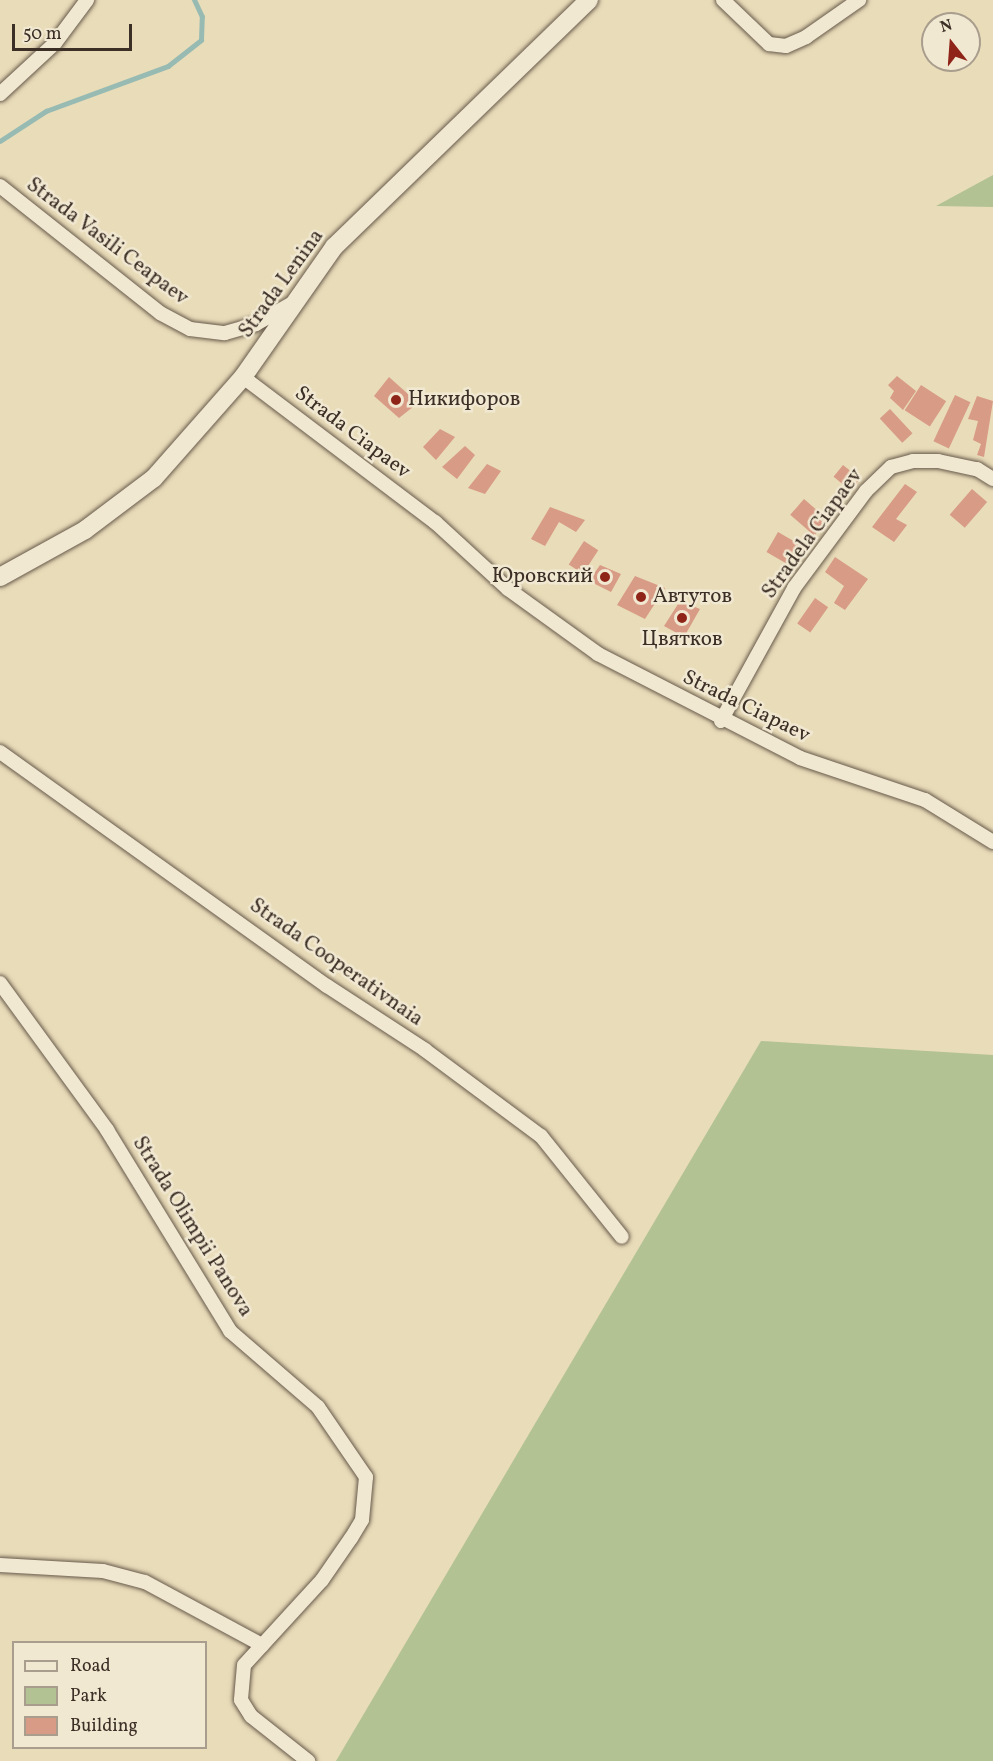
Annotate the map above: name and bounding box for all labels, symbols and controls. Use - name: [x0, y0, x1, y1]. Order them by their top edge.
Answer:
- scale bar: [15, 12, 135, 50]
- north arrow: [921, 12, 981, 72]
- text: N: [938, 14, 955, 39]
- text: 50 m: [23, 22, 62, 47]
- street label: Strada Vasili Ceapaev: [21, 173, 193, 311]
- street label: Strada Lenina: [234, 225, 330, 343]
- street label: Strada Ciapaev: [289, 381, 415, 485]
- place label: Никифоров: [408, 387, 520, 413]
- marker: Никифоров: [389, 393, 403, 407]
- street label: Stradela Ciapaev: [757, 464, 869, 604]
- place label: Юровский: [492, 564, 593, 590]
- marker: Юровский: [598, 570, 612, 584]
- place label: Автутов: [653, 584, 732, 610]
- marker: Автутов: [634, 590, 648, 604]
- marker: Цвятков: [675, 611, 689, 625]
- place label: Цвятков: [641, 627, 723, 653]
- street label: Strada Ciapaev: [678, 665, 814, 749]
- street label: Strada Cooperativnaia: [244, 894, 428, 1032]
- street label: Strada Olimpii Panova: [126, 1132, 258, 1322]
- legend: [12, 1641, 207, 1749]
- text: Road: [70, 1654, 111, 1679]
- text: Park: [70, 1684, 107, 1709]
- text: Building: [70, 1714, 138, 1739]

